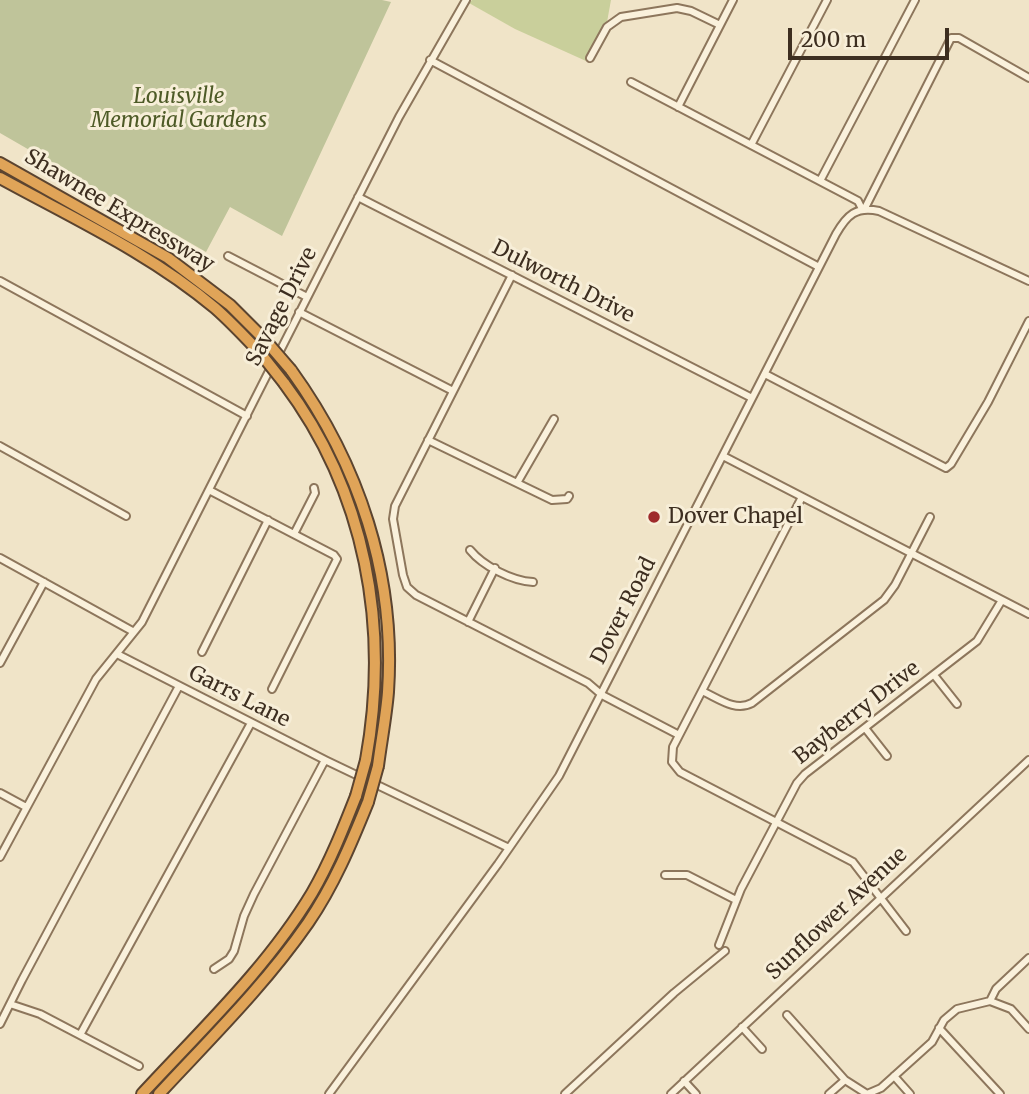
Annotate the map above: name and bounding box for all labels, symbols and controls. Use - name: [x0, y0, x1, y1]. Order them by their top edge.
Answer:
- scale bar: [791, 14, 952, 58]
- text: 200 m: [801, 26, 866, 53]
- park label: Louisville Memorial Gardens: [91, 84, 267, 134]
- street label: Shawnee Expressway: [19, 144, 219, 278]
- street label: Dulworth Drive: [488, 235, 638, 329]
- street label: Savage Drive: [241, 243, 323, 371]
- place label: Dover Chapel: [668, 504, 803, 530]
- marker: Dover Chapel: [646, 509, 662, 525]
- street label: Dover Road: [586, 553, 662, 669]
- street label: Bayberry Drive: [789, 656, 925, 770]
- street label: Garrs Lane: [184, 661, 294, 733]
- street label: Sunflower Avenue: [761, 842, 913, 986]

